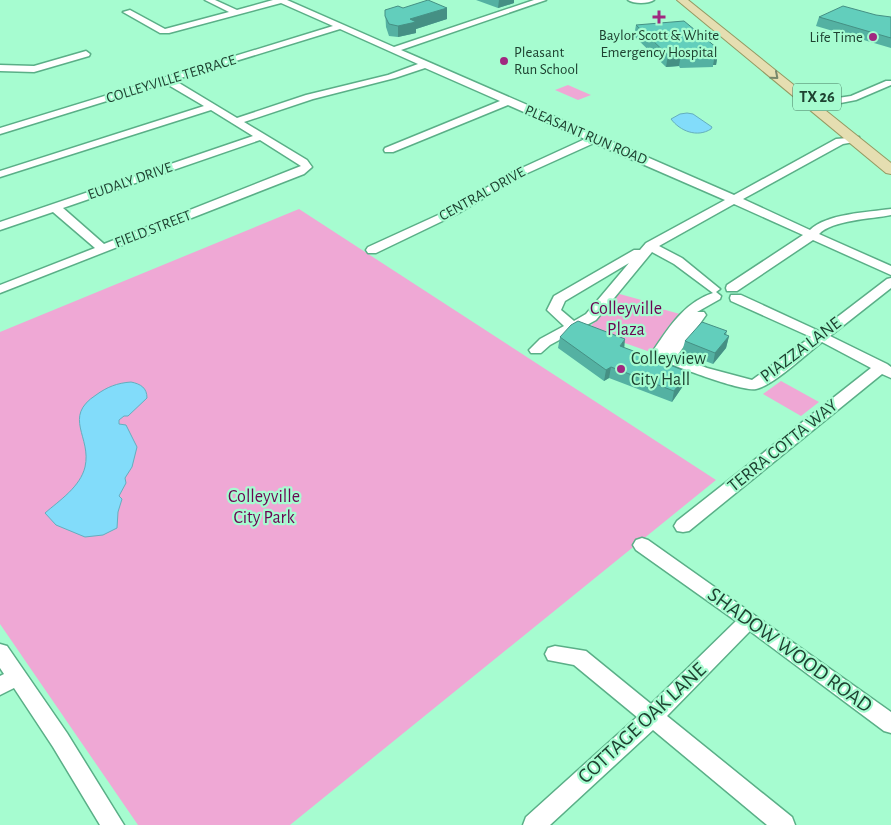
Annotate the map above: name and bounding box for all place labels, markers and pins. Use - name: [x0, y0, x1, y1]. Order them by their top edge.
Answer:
- marker: Baylor Scott & White Emergency Hospital: [652, 10, 666, 24]
- place label: Baylor Scott & White Emergency Hospital: [599, 28, 719, 60]
- place label: Life Time: [810, 30, 863, 45]
- marker: Life Time: [867, 31, 879, 43]
- place label: Pleasant Run School: [514, 45, 579, 77]
- marker: Pleasant Run School: [498, 55, 510, 67]
- place label: Colleyview City Hall: [631, 350, 706, 389]
- marker: Colleyview City Hall: [615, 363, 627, 375]

